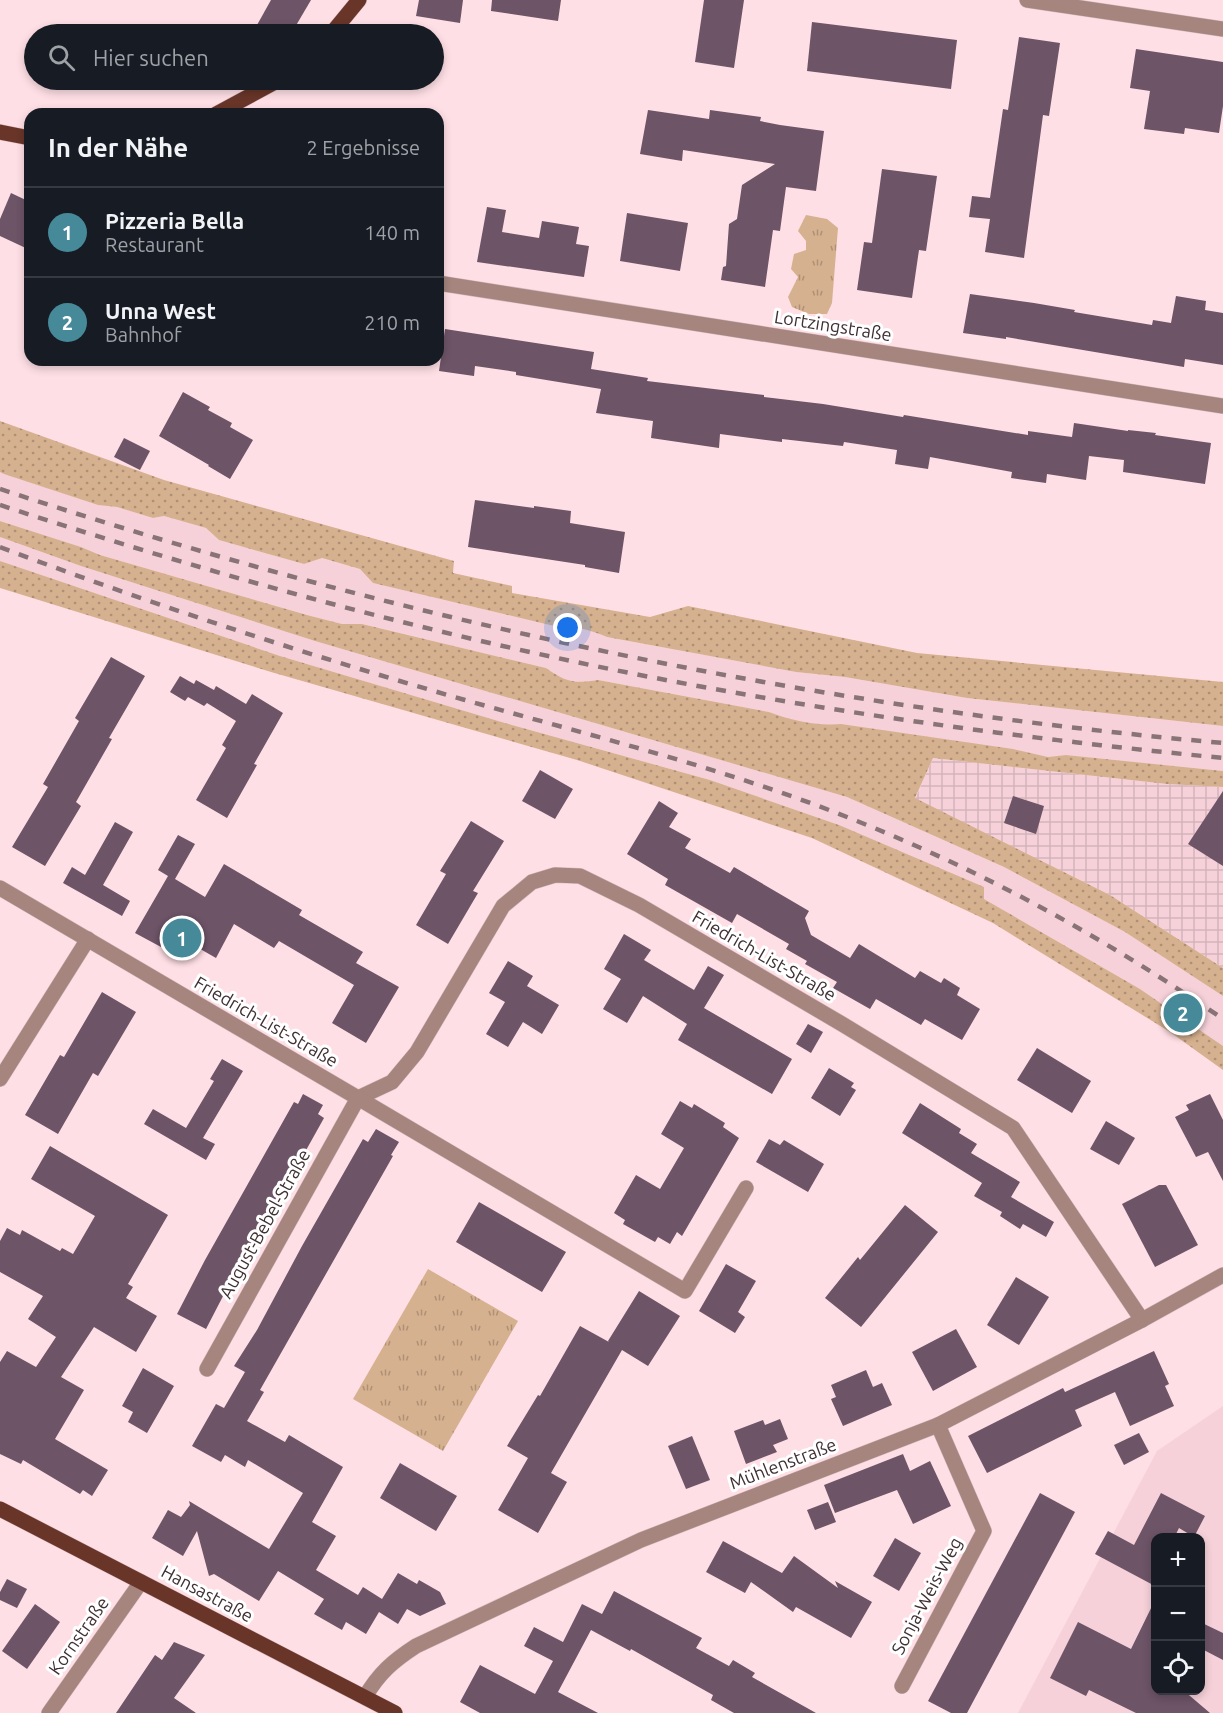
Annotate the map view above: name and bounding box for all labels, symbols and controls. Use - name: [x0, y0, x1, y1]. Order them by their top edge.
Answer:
- search box: [24, 24, 444, 90]
- icon: search: [45, 41, 78, 74]
- text: Hier suchen: [93, 45, 209, 70]
- text: In der Nähe: [48, 133, 188, 162]
- text: 2 Ergebnisse: [306, 136, 420, 159]
- text: Pizzeria Bella: [105, 208, 244, 233]
- text: 1: [62, 221, 73, 244]
- text: 140 m: [364, 221, 420, 244]
- text: Restaurant: [105, 233, 204, 256]
- text: Unna West: [105, 298, 216, 323]
- street label: Lortzingstraße: [773, 306, 893, 344]
- text: 2: [62, 311, 73, 334]
- text: 210 m: [364, 311, 420, 334]
- text: Bahnhof: [105, 323, 182, 346]
- your location: [553, 613, 582, 642]
- street label: Friedrich-List-Straße: [689, 906, 840, 1004]
- pin: 1: [162, 916, 201, 960]
- street label: Friedrich-List-Straße: [191, 972, 342, 1070]
- pin: 2: [1164, 990, 1202, 1036]
- street label: August-Bebel-Straße: [215, 1145, 313, 1302]
- street label: Mühlenstraße: [726, 1434, 839, 1493]
- map controls: [1151, 1533, 1205, 1695]
- button: +: [1151, 1533, 1205, 1587]
- street label: Sonja-Weis-Weg: [887, 1534, 965, 1657]
- street label: Hansastraße: [158, 1561, 257, 1626]
- button: −: [1151, 1587, 1205, 1641]
- street label: Kornstraße: [44, 1593, 112, 1678]
- button: locate: [1151, 1641, 1205, 1695]

